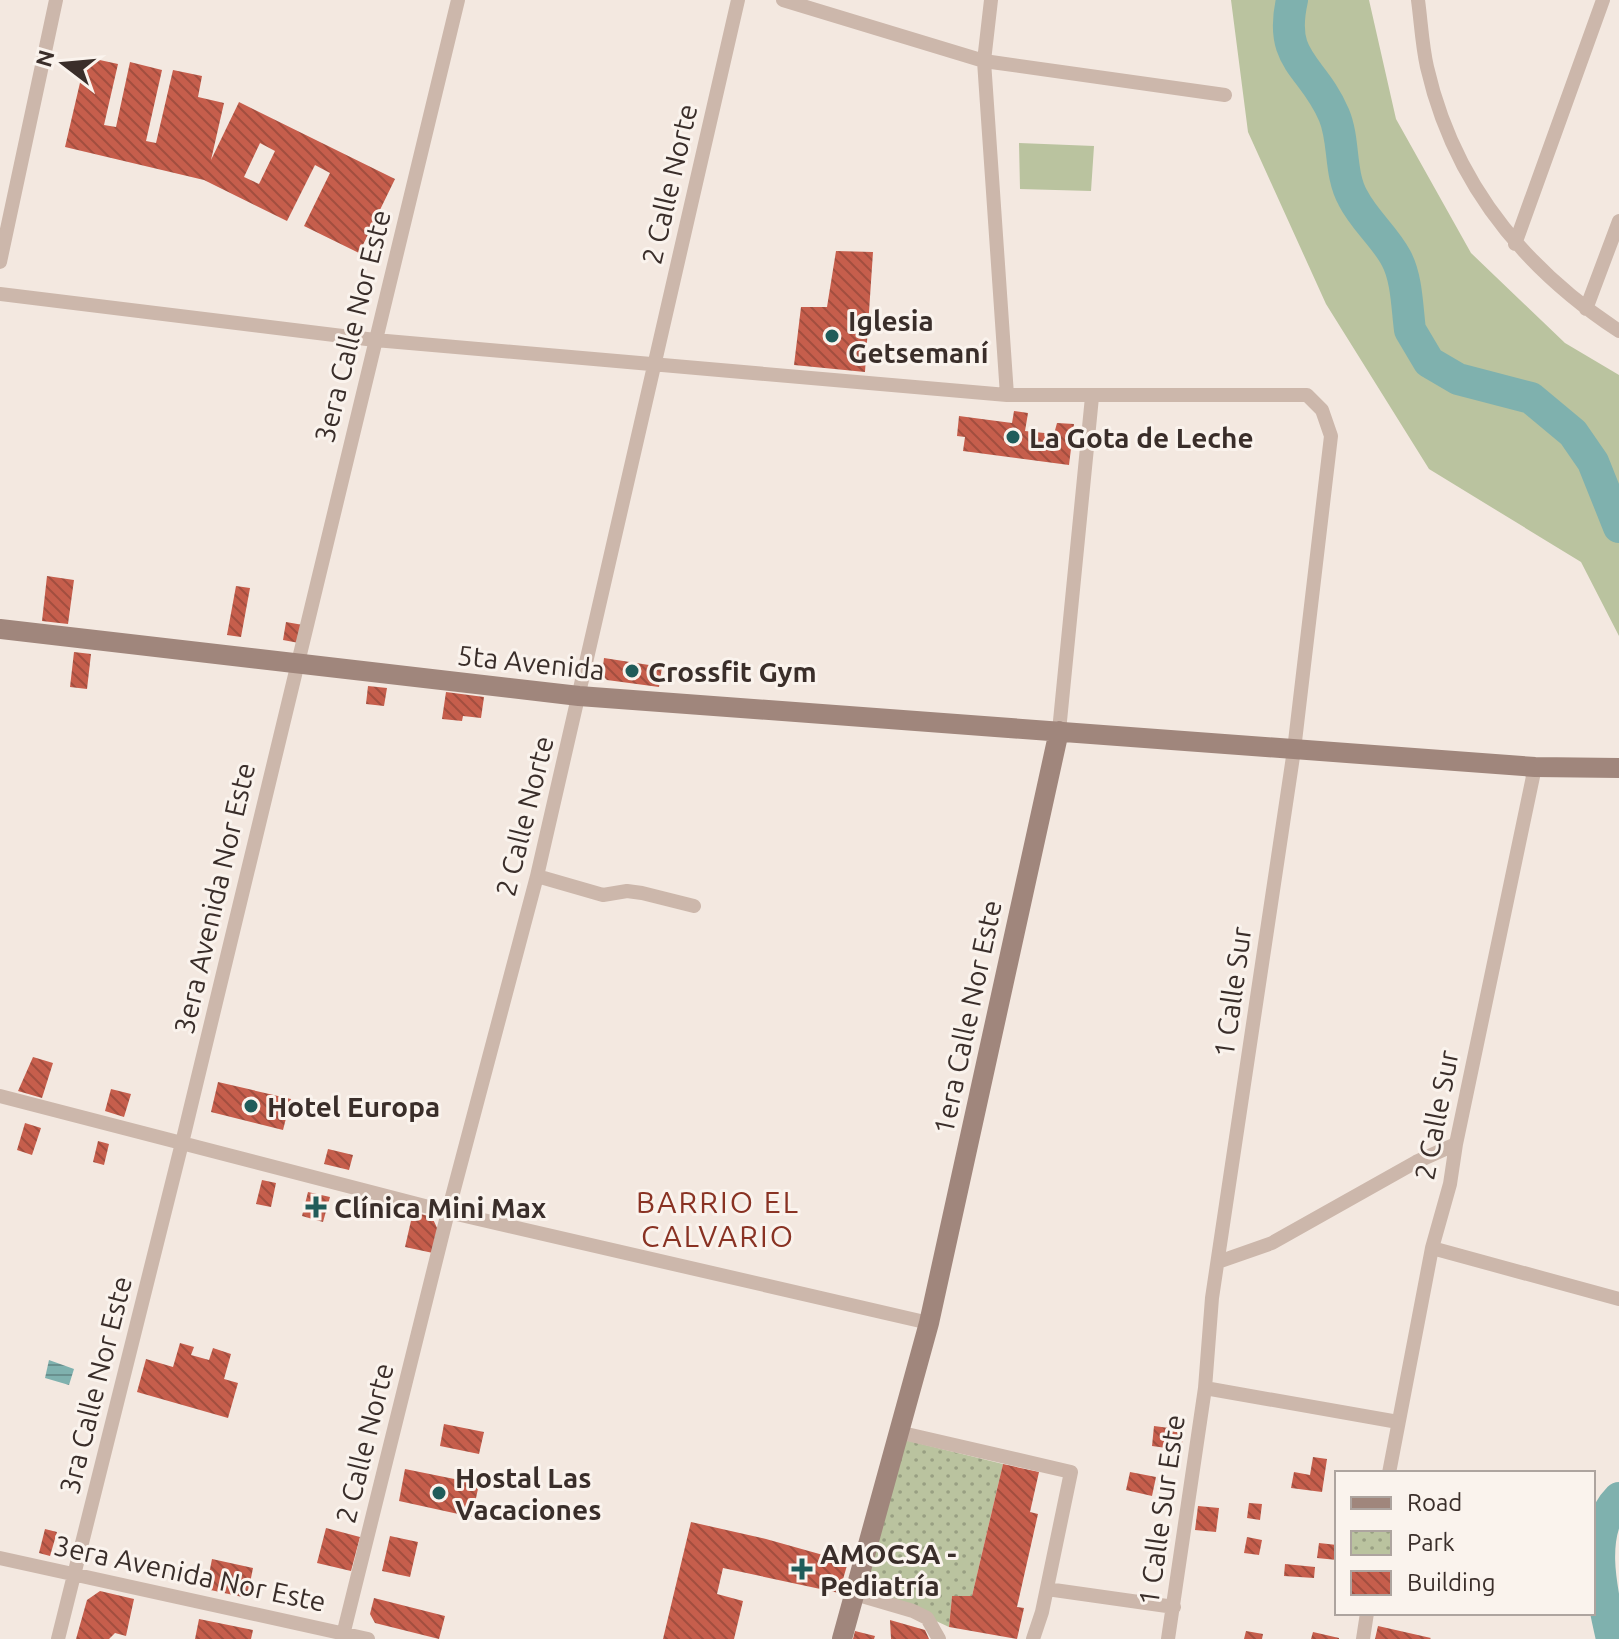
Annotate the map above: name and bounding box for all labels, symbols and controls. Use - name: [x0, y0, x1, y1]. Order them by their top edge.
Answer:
- north arrow: [24, 24, 104, 104]
- text: N: [30, 47, 59, 70]
- street label: 2 Calle Norte: [635, 101, 703, 267]
- street label: 3era Calle Nor Este: [308, 207, 396, 445]
- place label: Iglesia Getsemaní: [848, 305, 989, 368]
- marker: Iglesia Getsemaní: [823, 327, 841, 345]
- place label: La Gota de Leche: [1029, 422, 1254, 453]
- marker: La Gota de Leche: [1004, 428, 1022, 446]
- street label: 5ta Avenida: [456, 639, 606, 685]
- place label: Crossfit Gym: [648, 656, 817, 687]
- marker: Crossfit Gym: [623, 662, 641, 680]
- street label: 2 Calle Norte: [489, 733, 559, 899]
- street label: 3era Avenida Nor Este: [168, 759, 260, 1037]
- street label: 1era Calle Nor Este: [927, 897, 1007, 1137]
- street label: 1 Calle Sur: [1207, 924, 1257, 1059]
- street label: 2 Calle Sur: [1408, 1047, 1464, 1183]
- place label: Hotel Europa: [267, 1091, 440, 1122]
- marker: Hotel Europa: [242, 1097, 260, 1115]
- district label: BARRIO EL CALVARIO: [636, 1185, 800, 1253]
- place label: Clínica Mini Max: [334, 1192, 546, 1223]
- marker: Clínica Mini Max: [305, 1196, 327, 1218]
- street label: 3ra Calle Nor Este: [53, 1273, 137, 1497]
- street label: 2 Calle Norte: [329, 1360, 399, 1526]
- street label: 1 Calle Sur Este: [1132, 1413, 1190, 1607]
- place label: Hostal Las Vacaciones: [455, 1462, 601, 1525]
- legend: [1335, 1471, 1595, 1615]
- marker: Hostal Las Vacaciones: [430, 1484, 448, 1502]
- text: Road: [1407, 1489, 1462, 1516]
- street label: 3era Avenida Nor Este: [51, 1529, 329, 1617]
- text: Park: [1407, 1529, 1455, 1556]
- place label: AMOCSA - Pediatría: [820, 1538, 956, 1601]
- marker: AMOCSA - Pediatría: [791, 1558, 813, 1580]
- text: Building: [1407, 1569, 1495, 1596]

